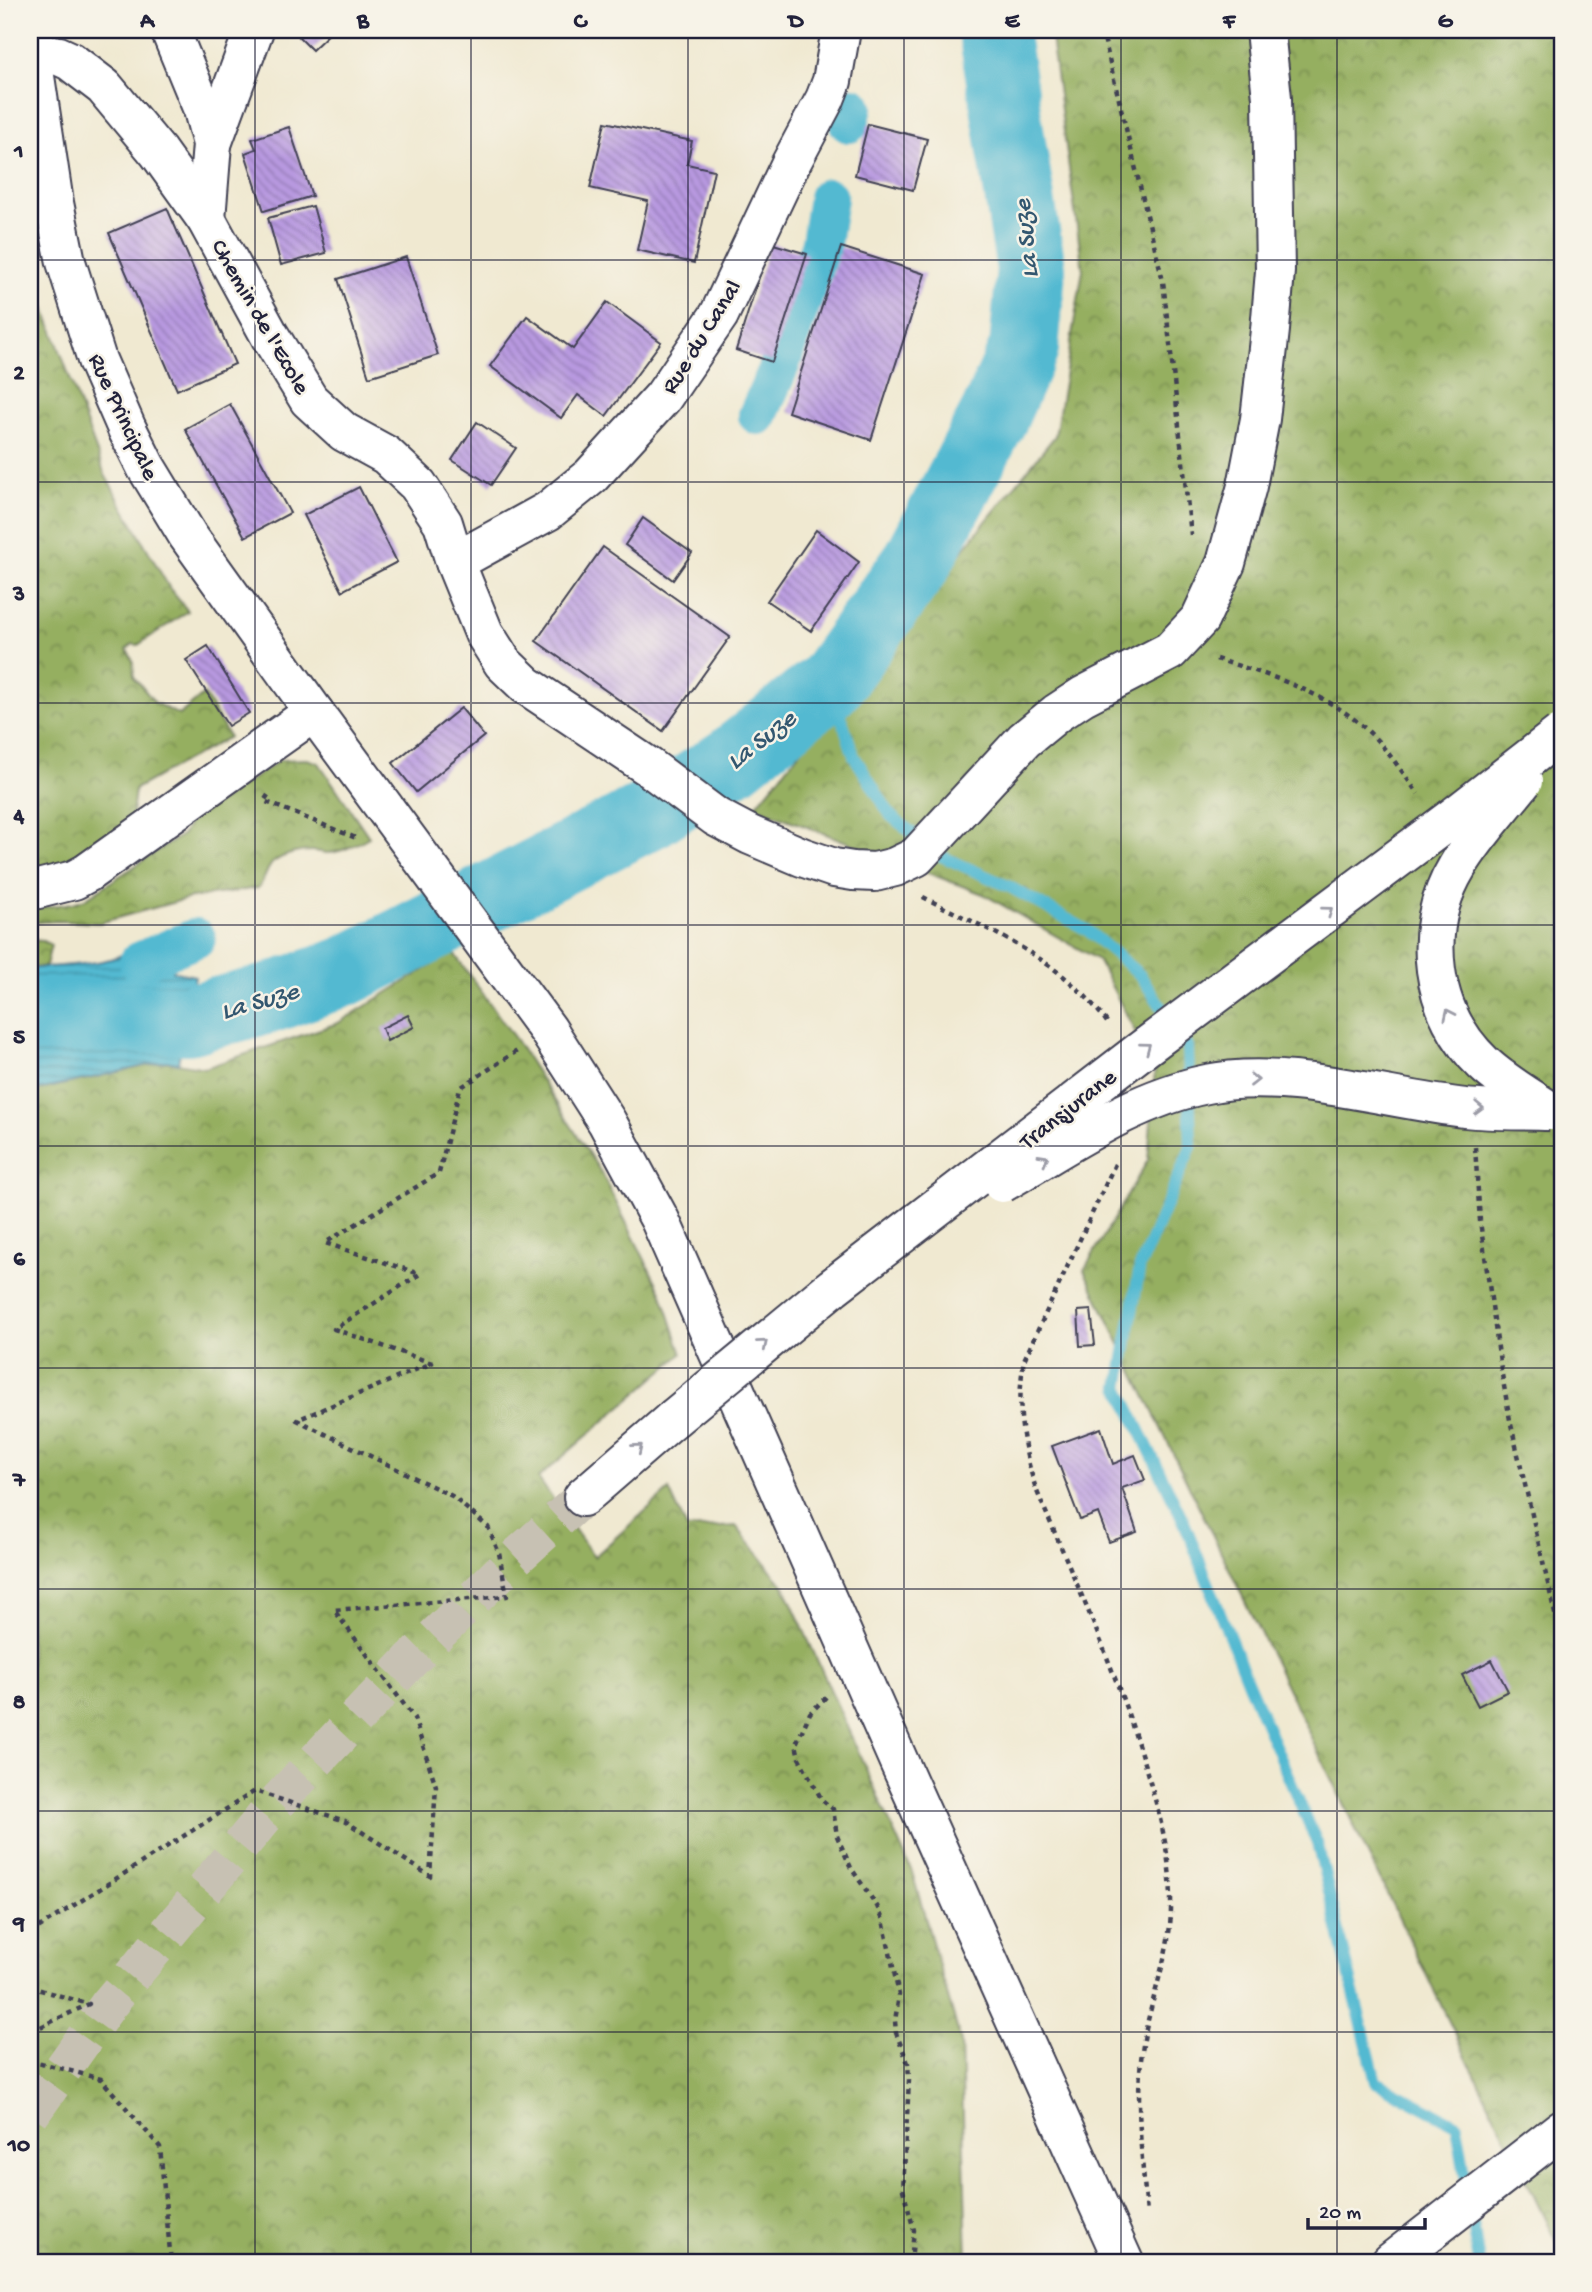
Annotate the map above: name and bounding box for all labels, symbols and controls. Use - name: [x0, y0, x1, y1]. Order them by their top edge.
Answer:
- text: A: [139, 9, 155, 36]
- text: B: [356, 9, 370, 36]
- text: C: [574, 9, 589, 36]
- text: D: [787, 9, 805, 36]
- text: E: [1005, 9, 1021, 36]
- text: F: [1222, 9, 1237, 36]
- text: G: [1438, 9, 1454, 36]
- text: 1: [13, 139, 24, 166]
- water label: La Suze: [1009, 196, 1048, 280]
- street label: Chemin de l'Ecole: [203, 235, 315, 401]
- street label: Rue du Canal: [656, 275, 750, 400]
- street label: Rue Principale: [80, 350, 164, 486]
- text: 2: [13, 361, 25, 388]
- text: 3: [12, 582, 25, 609]
- water label: La Suze: [722, 704, 805, 778]
- text: 4: [13, 804, 25, 831]
- one-way arrow: [1320, 907, 1333, 919]
- water label: La Suze: [218, 977, 304, 1029]
- one-way arrow: [1444, 1009, 1458, 1021]
- text: 5: [13, 1025, 25, 1052]
- one-way arrow: [1138, 1043, 1151, 1055]
- street label: Transjurane: [1013, 1064, 1124, 1159]
- one-way arrow: [1249, 1072, 1260, 1088]
- one-way arrow: [1474, 1101, 1485, 1116]
- one-way arrow: [1037, 1154, 1050, 1167]
- text: 6: [13, 1247, 26, 1274]
- one-way arrow: [754, 1340, 767, 1352]
- one-way arrow: [629, 1444, 642, 1456]
- text: 7: [12, 1468, 26, 1495]
- text: 8: [13, 1690, 26, 1717]
- text: 9: [12, 1911, 25, 1938]
- text: 10: [7, 2133, 30, 2160]
- scale bar: [1308, 2187, 1426, 2231]
- text: 20 m: [1319, 2202, 1361, 2227]

